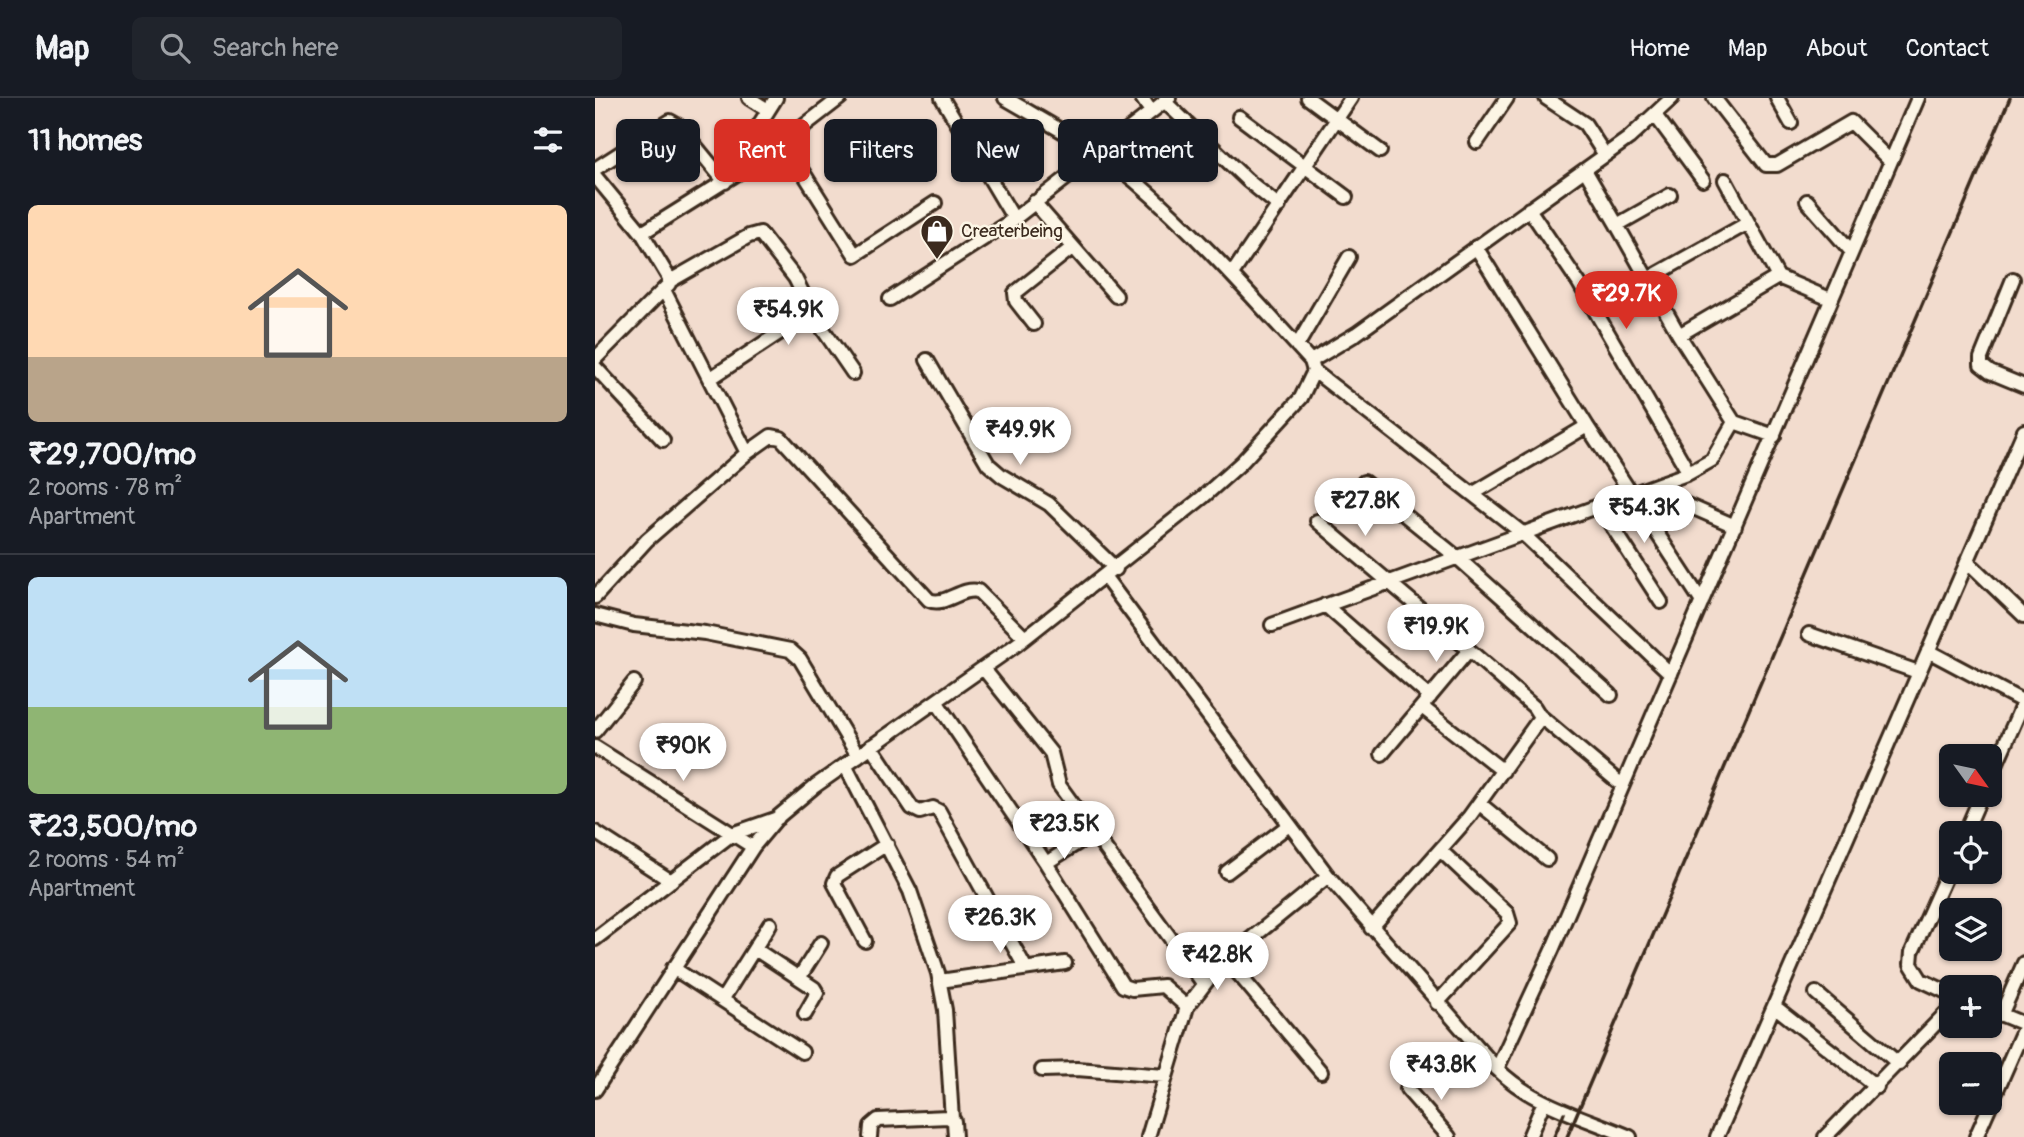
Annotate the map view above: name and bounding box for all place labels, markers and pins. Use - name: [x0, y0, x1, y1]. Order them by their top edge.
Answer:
- shop icon: Createrbeing: [918, 212, 956, 261]
- place label: Createrbeing: [961, 219, 1063, 243]
- pin: ₹29.7K: [1569, 272, 1683, 331]
- pin: ₹54.9K: [731, 288, 845, 347]
- pin: ₹49.9K: [963, 408, 1077, 467]
- pin: ₹27.8K: [1308, 478, 1422, 538]
- pin: ₹54.3K: [1587, 486, 1701, 545]
- pin: ₹19.9K: [1379, 604, 1493, 664]
- pin: ₹90K: [642, 724, 724, 783]
- pin: ₹23.5K: [1007, 802, 1121, 861]
- pin: ₹26.3K: [943, 896, 1057, 955]
- pin: ₹42.8K: [1160, 932, 1274, 992]
- pin: ₹43.8K: [1384, 1042, 1498, 1102]

